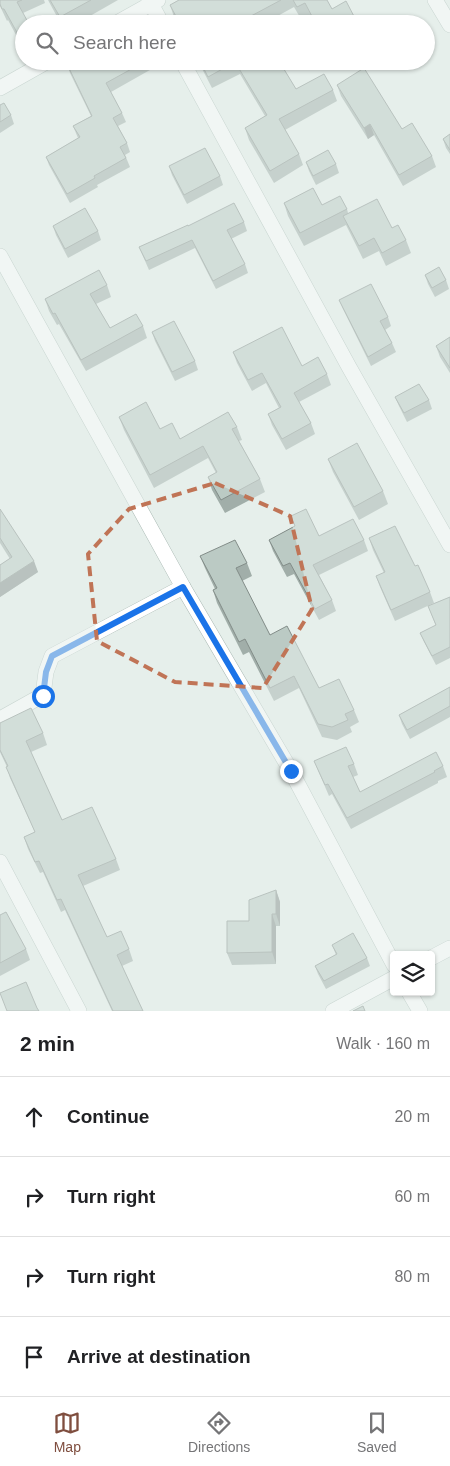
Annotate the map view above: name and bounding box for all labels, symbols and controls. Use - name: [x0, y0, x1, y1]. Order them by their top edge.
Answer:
- search box: [15, 15, 435, 70]
- icon: search: [33, 29, 61, 57]
- text: Search here: [73, 32, 177, 53]
- route start: [32, 685, 55, 708]
- route end: [280, 760, 303, 783]
- map controls: [390, 951, 435, 996]
- button: layers: [390, 951, 435, 996]
- text: 2 min: [20, 1032, 75, 1055]
- text: Walk · 160 m: [336, 1035, 430, 1052]
- icon: ahead: [20, 1103, 48, 1131]
- text: Continue: [67, 1106, 149, 1127]
- text: 20 m: [394, 1108, 430, 1125]
- icon: right: [20, 1183, 48, 1211]
- text: Turn right: [67, 1186, 155, 1207]
- text: 60 m: [394, 1188, 430, 1205]
- icon: right: [20, 1263, 48, 1291]
- text: Turn right: [67, 1266, 155, 1287]
- text: 80 m: [394, 1268, 430, 1285]
- icon: arrive: [20, 1343, 48, 1371]
- text: Arrive at destination: [67, 1346, 251, 1367]
- tab: Map: [53, 1409, 81, 1455]
- tab: Directions: [188, 1409, 250, 1455]
- tab: Saved: [357, 1409, 397, 1455]

